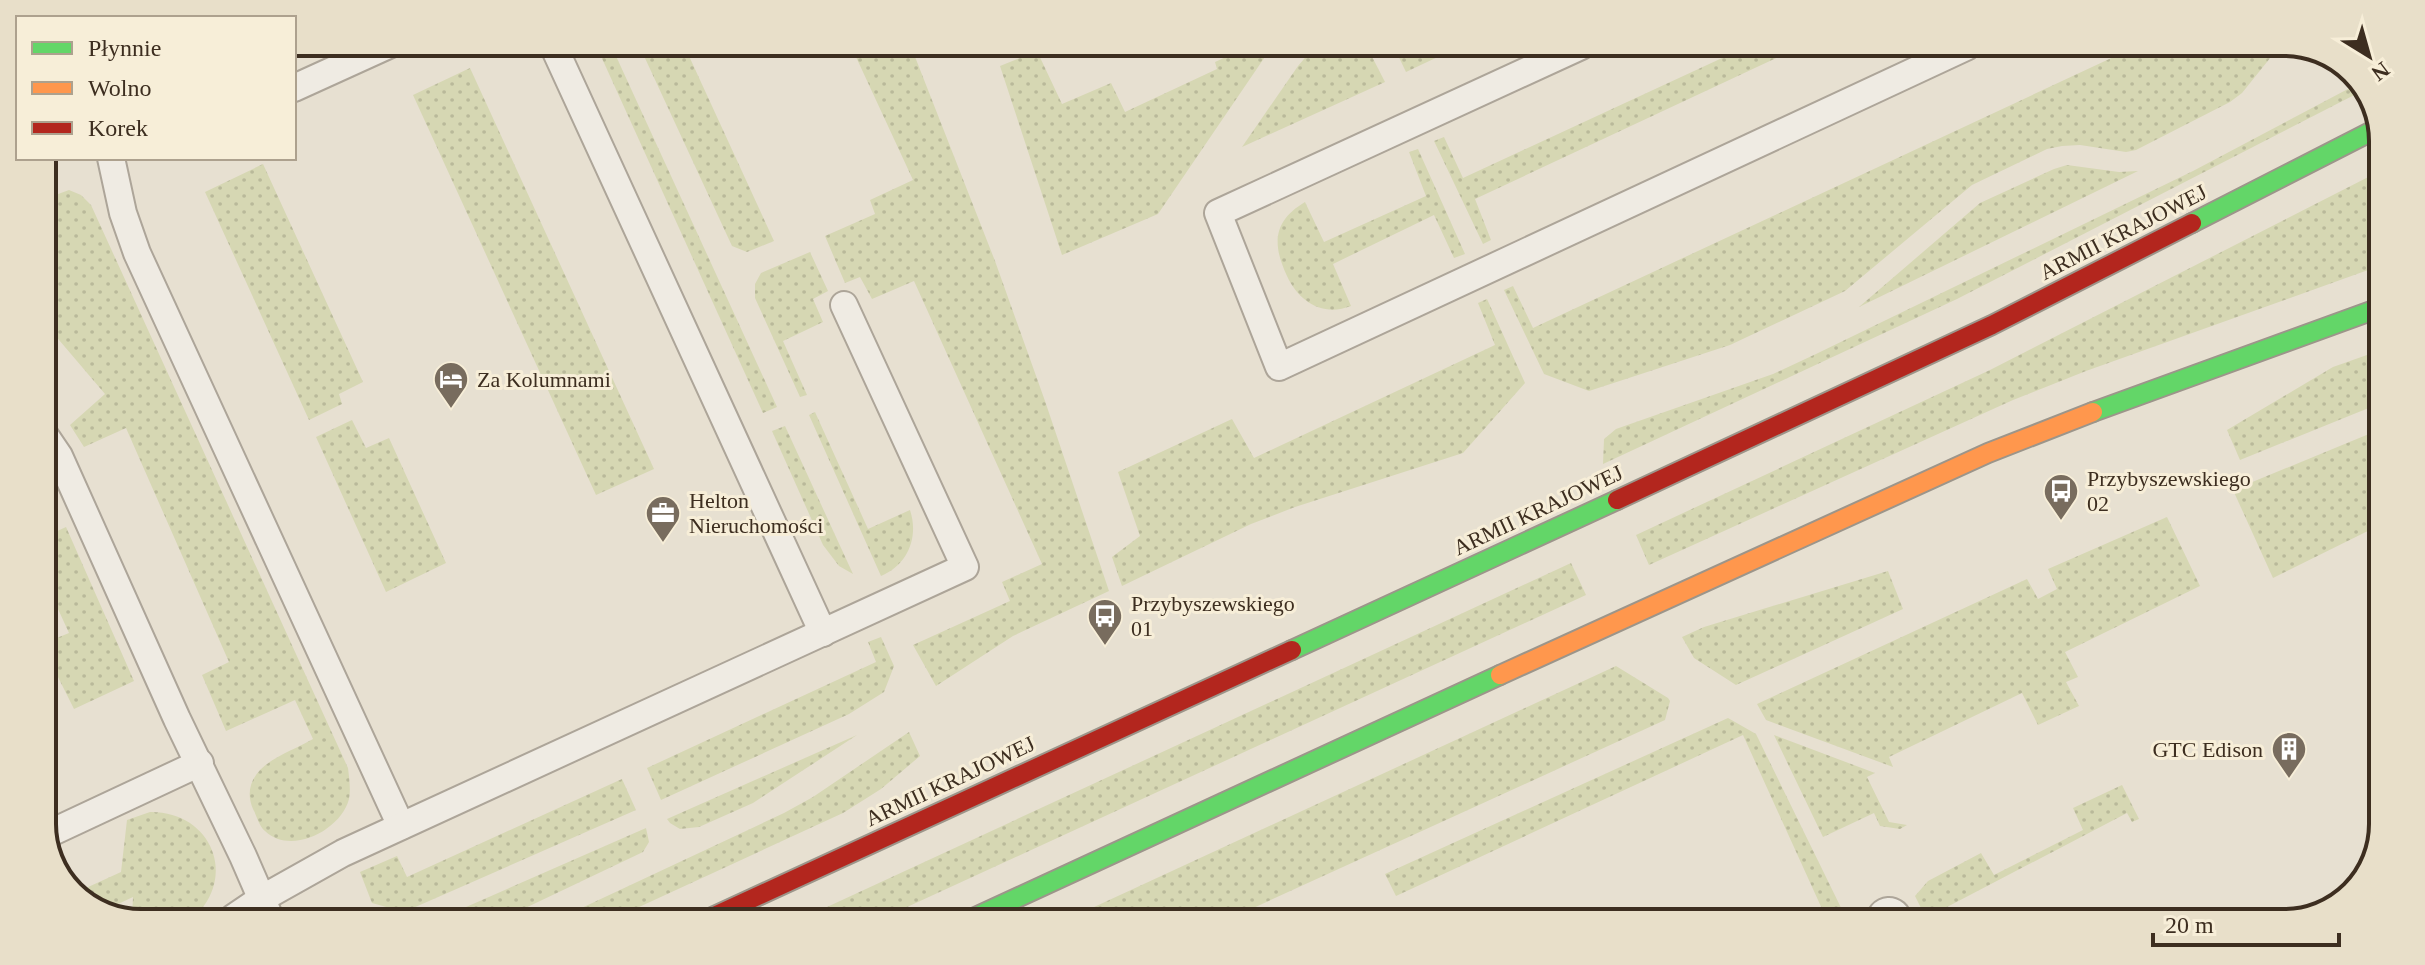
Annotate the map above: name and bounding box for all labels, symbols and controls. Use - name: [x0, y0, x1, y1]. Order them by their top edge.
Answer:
- legend: [16, 16, 296, 160]
- north arrow: [2329, 16, 2409, 96]
- text: Płynnie: [88, 35, 161, 61]
- text: N: [2367, 57, 2395, 86]
- text: Wolno: [88, 75, 151, 101]
- text: Korek: [88, 115, 148, 141]
- street label: ARMII KRAJOWEJ: [2035, 179, 2211, 285]
- hotel icon: Za Kolumnami: [432, 360, 470, 410]
- place label: Za Kolumnami: [477, 367, 611, 392]
- street label: ARMII KRAJOWEJ: [1449, 460, 1627, 560]
- place label: Przybyszewskiego 02: [2087, 466, 2251, 516]
- bus stop icon: Przybyszewskiego 02: [2042, 472, 2080, 522]
- place label: Helton Nieruchomości: [689, 488, 823, 538]
- office icon: Helton Nieruchomości: [644, 494, 682, 544]
- place label: Przybyszewskiego 01: [1131, 591, 1295, 641]
- bus stop icon: Przybyszewskiego 01: [1086, 597, 1124, 647]
- building icon: GTC Edison: [2270, 730, 2308, 780]
- street label: ARMII KRAJOWEJ: [861, 731, 1039, 831]
- place label: GTC Edison: [2152, 737, 2263, 762]
- scale bar: [2153, 897, 2339, 947]
- text: 20 m: [2165, 912, 2214, 938]

